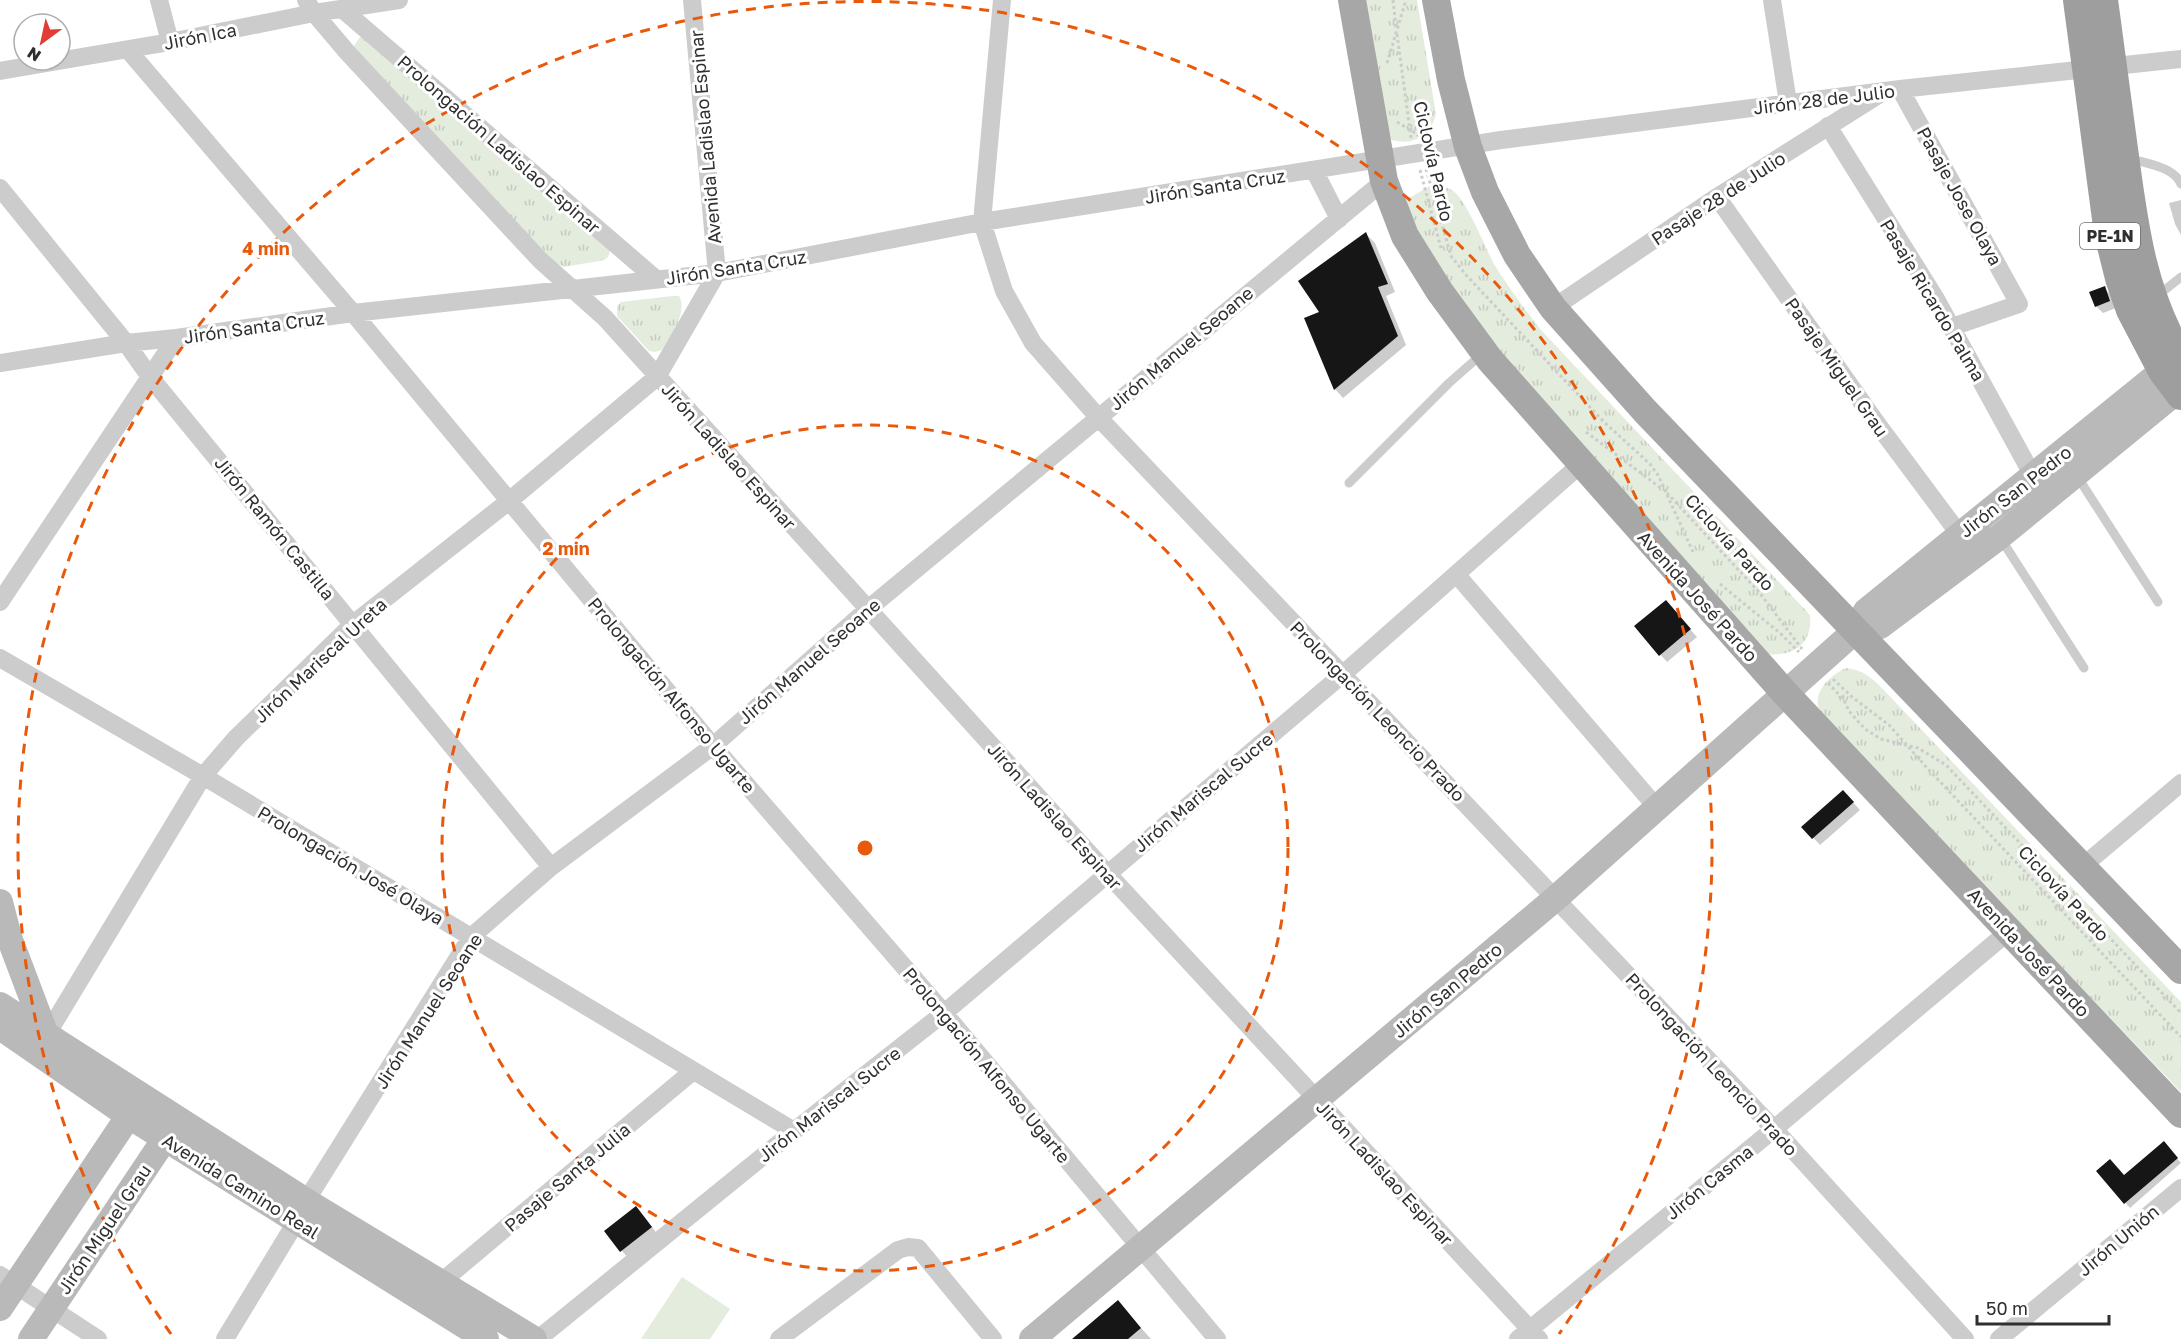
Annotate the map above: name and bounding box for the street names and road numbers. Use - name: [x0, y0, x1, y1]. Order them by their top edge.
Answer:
- street label: Jirón Ica: [162, 18, 238, 54]
- street label: Avenida Ladislao Espinar: [685, 29, 725, 245]
- street label: Prolongación Ladislao Espinar: [393, 50, 605, 238]
- street label: Jirón 28 de Julio: [1752, 79, 1896, 119]
- street label: Ciclovía Pardo: [1409, 99, 1459, 223]
- street label: Pasaje Jose Olaya: [1913, 123, 2007, 269]
- street label: Pasaje 28 de Julio: [1647, 146, 1789, 250]
- street label: Jirón Santa Cruz: [1143, 164, 1287, 208]
- street label: Pasaje Ricardo Palma: [1876, 215, 1990, 385]
- road number: PE-1N: [2080, 223, 2140, 249]
- street label: Jirón Santa Cruz: [664, 245, 808, 289]
- street label: Jirón Manuel Seoane: [1105, 281, 1257, 415]
- street label: Pasaje Miguel Grau: [1781, 293, 1893, 441]
- street label: Jirón Santa Cruz: [182, 306, 326, 348]
- street label: Jirón Ladislao Espinar: [657, 378, 801, 534]
- street label: Jirón San Pedro: [1955, 440, 2075, 542]
- street label: Jirón Ramón Castilla: [210, 452, 340, 604]
- street label: Ciclovía Pardo: [1681, 489, 1779, 595]
- street label: Avenida José Pardo: [1633, 526, 1763, 666]
- street label: Jirón Mariscal Ureta: [249, 593, 391, 727]
- street label: Prolongación Alfonso Ugarte: [584, 593, 760, 797]
- street label: Jirón Manuel Seoane: [734, 593, 884, 729]
- street label: Prolongación Leoncio Prado: [1286, 616, 1470, 806]
- street label: Jirón Mariscal Sucre: [1129, 727, 1277, 857]
- street label: Jirón Ladislao Espinar: [983, 738, 1127, 894]
- street label: Prolongación José Olaya: [254, 801, 448, 929]
- street label: Ciclovía Pardo: [2014, 841, 2114, 945]
- street label: Avenida José Pardo: [1963, 883, 2095, 1021]
- street label: Jirón Manuel Seoane: [370, 929, 486, 1093]
- street label: Jirón San Pedro: [1388, 938, 1506, 1042]
- street label: Prolongación Alfonso Ugarte: [899, 963, 1075, 1167]
- street label: Prolongación Leoncio Prado: [1621, 968, 1803, 1160]
- street label: Jirón Mariscal Sucre: [753, 1042, 905, 1166]
- street label: Jirón Ladislao Espinar: [1312, 1096, 1458, 1250]
- street label: Pasaje Santa Julia: [500, 1118, 634, 1236]
- street label: Avenida Camino Real: [159, 1129, 324, 1243]
- street label: Jirón Casma: [1661, 1140, 1757, 1224]
- street label: Jirón Miguel Grau: [52, 1160, 156, 1298]
- street label: Jirón Unión: [2073, 1200, 2163, 1280]

